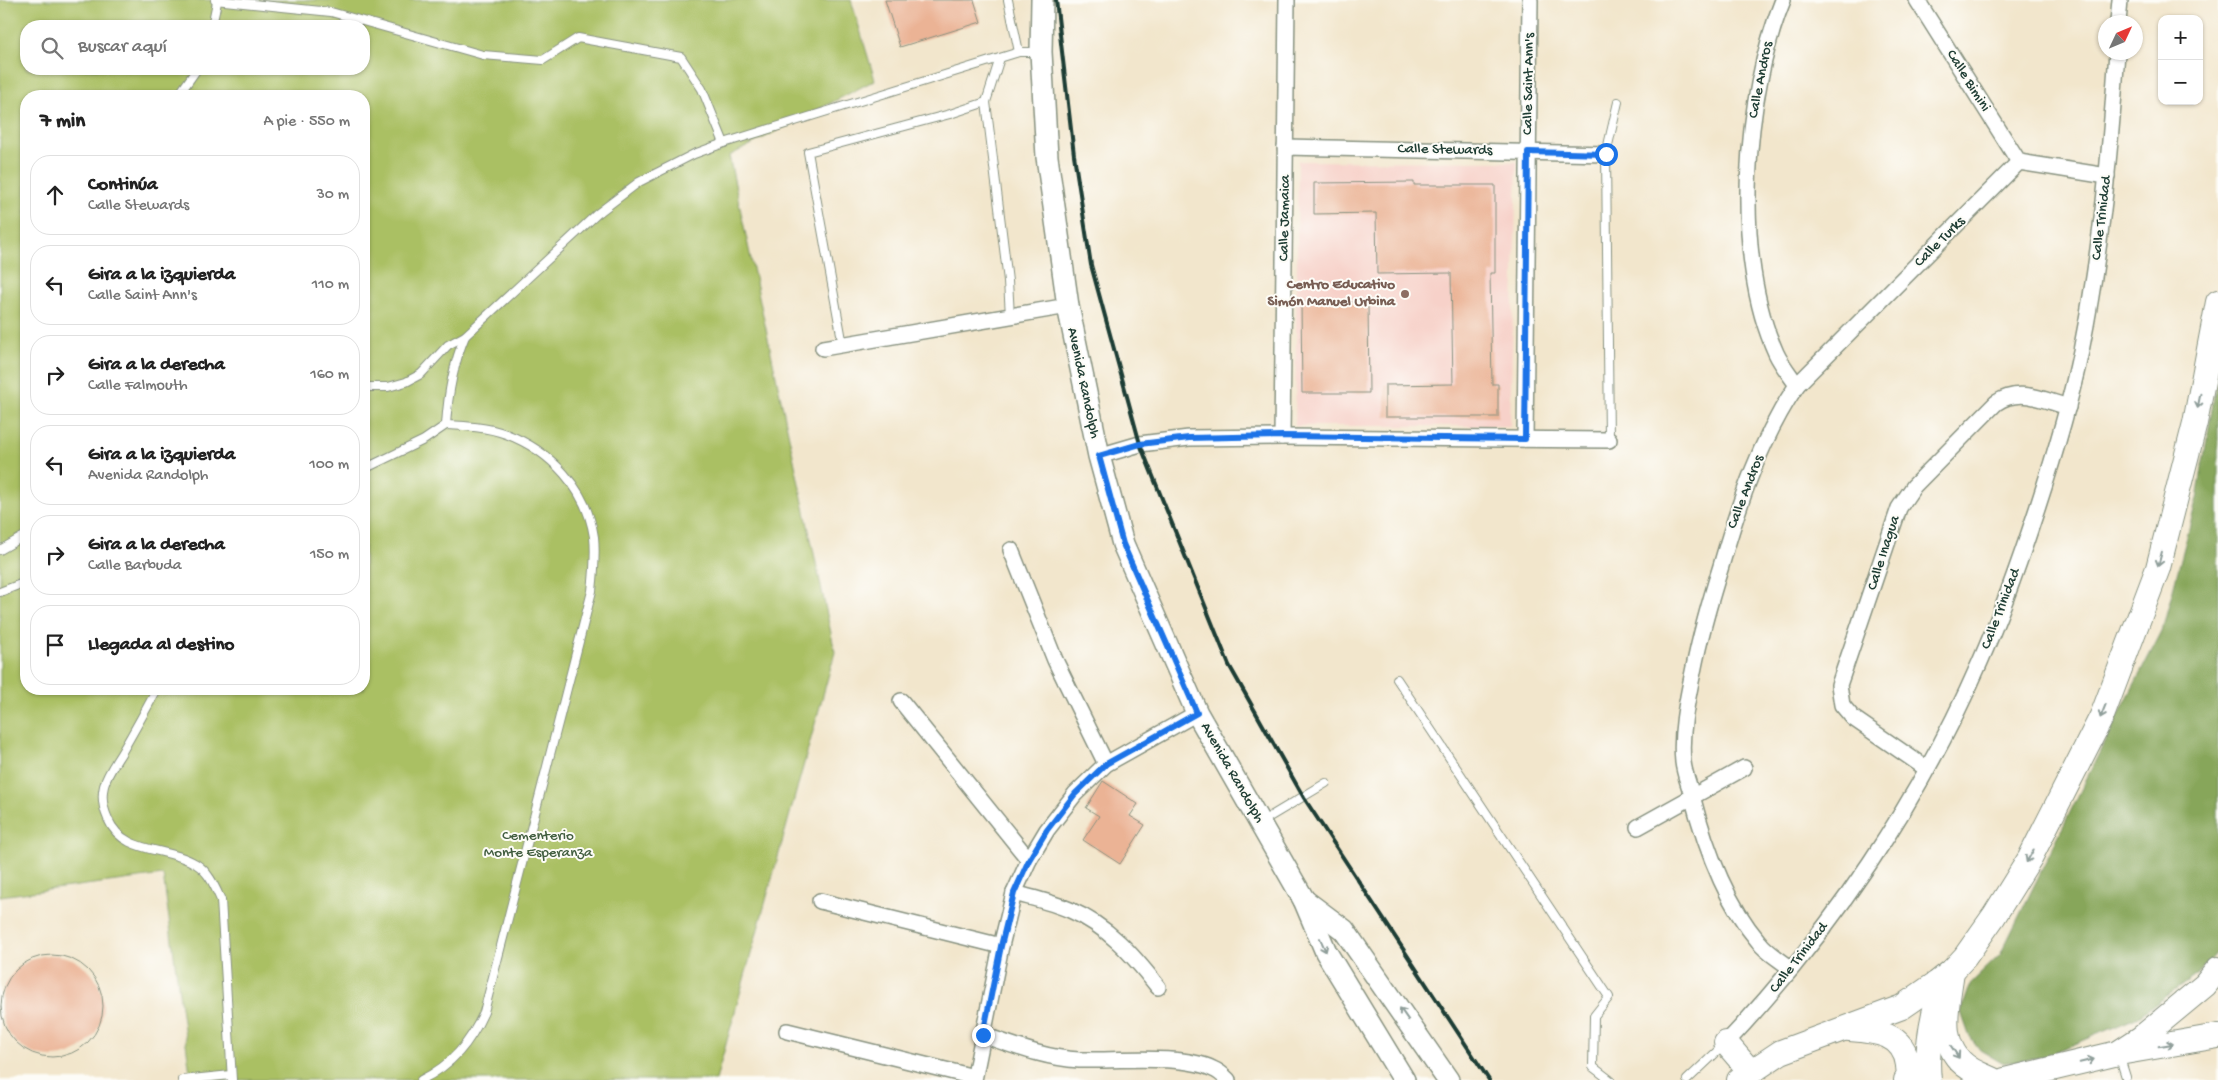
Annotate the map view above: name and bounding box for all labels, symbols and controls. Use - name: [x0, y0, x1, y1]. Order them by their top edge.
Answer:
- north arrow: [2098, 15, 2143, 60]
- map controls: [2158, 15, 2203, 105]
- button: +: [2158, 15, 2203, 60]
- search box: [20, 20, 370, 75]
- street label: Calle Saint Ann's: [1519, 32, 1539, 135]
- icon: search: [38, 34, 66, 62]
- text: Buscar aquí: [78, 36, 167, 59]
- street label: Calle Andros: [1745, 40, 1777, 120]
- street label: Calle Bimini: [1942, 47, 1994, 115]
- button: −: [2158, 60, 2203, 105]
- text: 7 min: [40, 110, 85, 135]
- text: A pie · 550 m: [264, 113, 350, 132]
- street label: Calle Stewards: [1397, 140, 1493, 160]
- route start: [1595, 143, 1618, 166]
- text: Continúa: [88, 174, 158, 197]
- street label: Calle Jamaica: [1275, 174, 1295, 261]
- street label: Calle Trinidad: [2088, 174, 2116, 261]
- icon: ahead: [41, 181, 69, 209]
- text: 30 m: [316, 186, 349, 205]
- text: Calle Stewards: [88, 197, 189, 216]
- street label: Calle Turks: [1911, 212, 1970, 271]
- text: Gira a la izquierda: [88, 264, 235, 287]
- icon: left: [41, 271, 69, 299]
- text: 110 m: [312, 276, 349, 295]
- place label: Centro Educativo Simón Manuel Urbina: [1268, 276, 1396, 311]
- text: Calle Saint Ann's: [88, 287, 197, 306]
- marker: Centro Educativo Simón Manuel Urbina: [1399, 288, 1411, 300]
- street label: Avenida Randolph: [1062, 326, 1104, 440]
- text: Gira a la derecha: [88, 354, 225, 377]
- icon: right: [41, 361, 69, 389]
- text: 160 m: [310, 366, 349, 385]
- text: Calle Falmouth: [88, 377, 188, 396]
- one-way arrow: [2194, 393, 2204, 409]
- text: Gira a la izquierda: [88, 444, 235, 467]
- icon: left: [41, 451, 69, 479]
- street label: Calle Andros: [1724, 452, 1769, 532]
- text: 100 m: [309, 456, 349, 475]
- text: Avenida Randolph: [88, 467, 208, 486]
- street label: Calle Inagua: [1863, 513, 1905, 593]
- text: Gira a la derecha: [88, 534, 225, 557]
- icon: right: [41, 541, 69, 569]
- text: 150 m: [310, 546, 349, 565]
- one-way arrow: [2155, 551, 2164, 567]
- text: Calle Barbuda: [88, 557, 182, 576]
- street label: Calle Trinidad: [1977, 565, 2025, 652]
- icon: arrive: [41, 631, 69, 659]
- text: Llegada al destino: [88, 634, 234, 657]
- one-way arrow: [2098, 703, 2108, 718]
- street label: Avenida Randolph: [1196, 720, 1268, 826]
- park label: Cementerio Monte Esperanza: [484, 827, 593, 862]
- one-way arrow: [2025, 849, 2035, 864]
- street label: Calle Trinidad: [1766, 918, 1833, 997]
- one-way arrow: [1319, 937, 1329, 952]
- one-way arrow: [1399, 1007, 1409, 1021]
- route end: [972, 1024, 995, 1047]
- one-way arrow: [2158, 1040, 2174, 1050]
- one-way arrow: [1951, 1044, 1961, 1058]
- one-way arrow: [2078, 1056, 2094, 1065]

